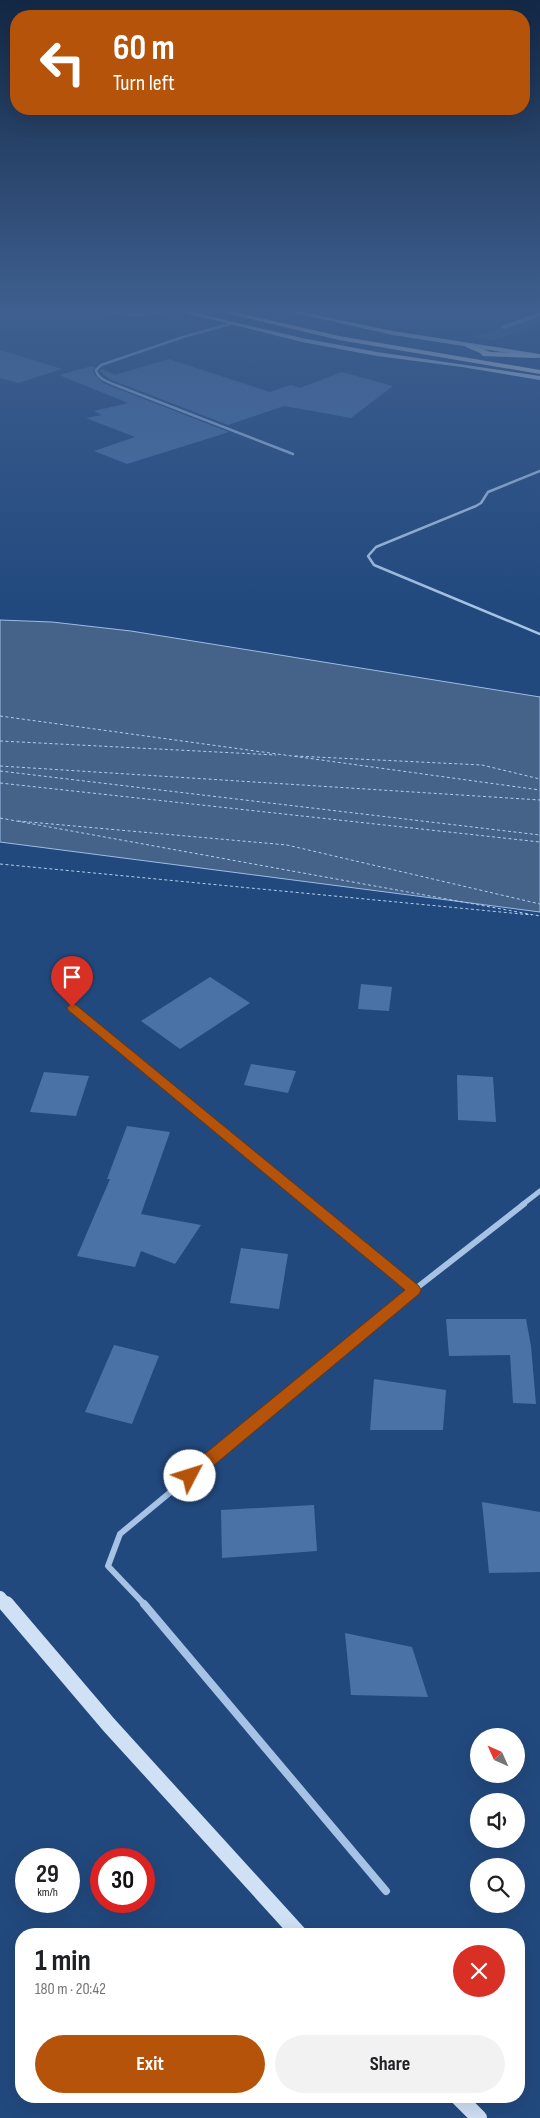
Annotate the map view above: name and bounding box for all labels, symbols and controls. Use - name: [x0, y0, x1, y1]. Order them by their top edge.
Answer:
- text: 60 m: [113, 27, 175, 70]
- icon: left: [30, 30, 95, 95]
- text: Turn left: [113, 70, 175, 97]
- pin: [51, 956, 93, 1007]
- icon: arrive: [58, 963, 86, 991]
- position arrow: [163, 1449, 215, 1501]
- north arrow: [470, 1728, 525, 1782]
- map controls: [470, 1728, 525, 1913]
- button: sound: [470, 1793, 525, 1848]
- speed limit sign: 30: [90, 1848, 155, 1913]
- button: search: [470, 1858, 525, 1913]
- text: 29: [36, 1859, 59, 1890]
- text: km/h: [37, 1885, 58, 1900]
- text: 1 min: [35, 1943, 91, 1979]
- button: close: [453, 1945, 505, 1997]
- text: 180 m · 20:42: [35, 1980, 106, 1999]
- button: Exit: [35, 2035, 265, 2093]
- button: Share: [275, 2035, 505, 2093]

